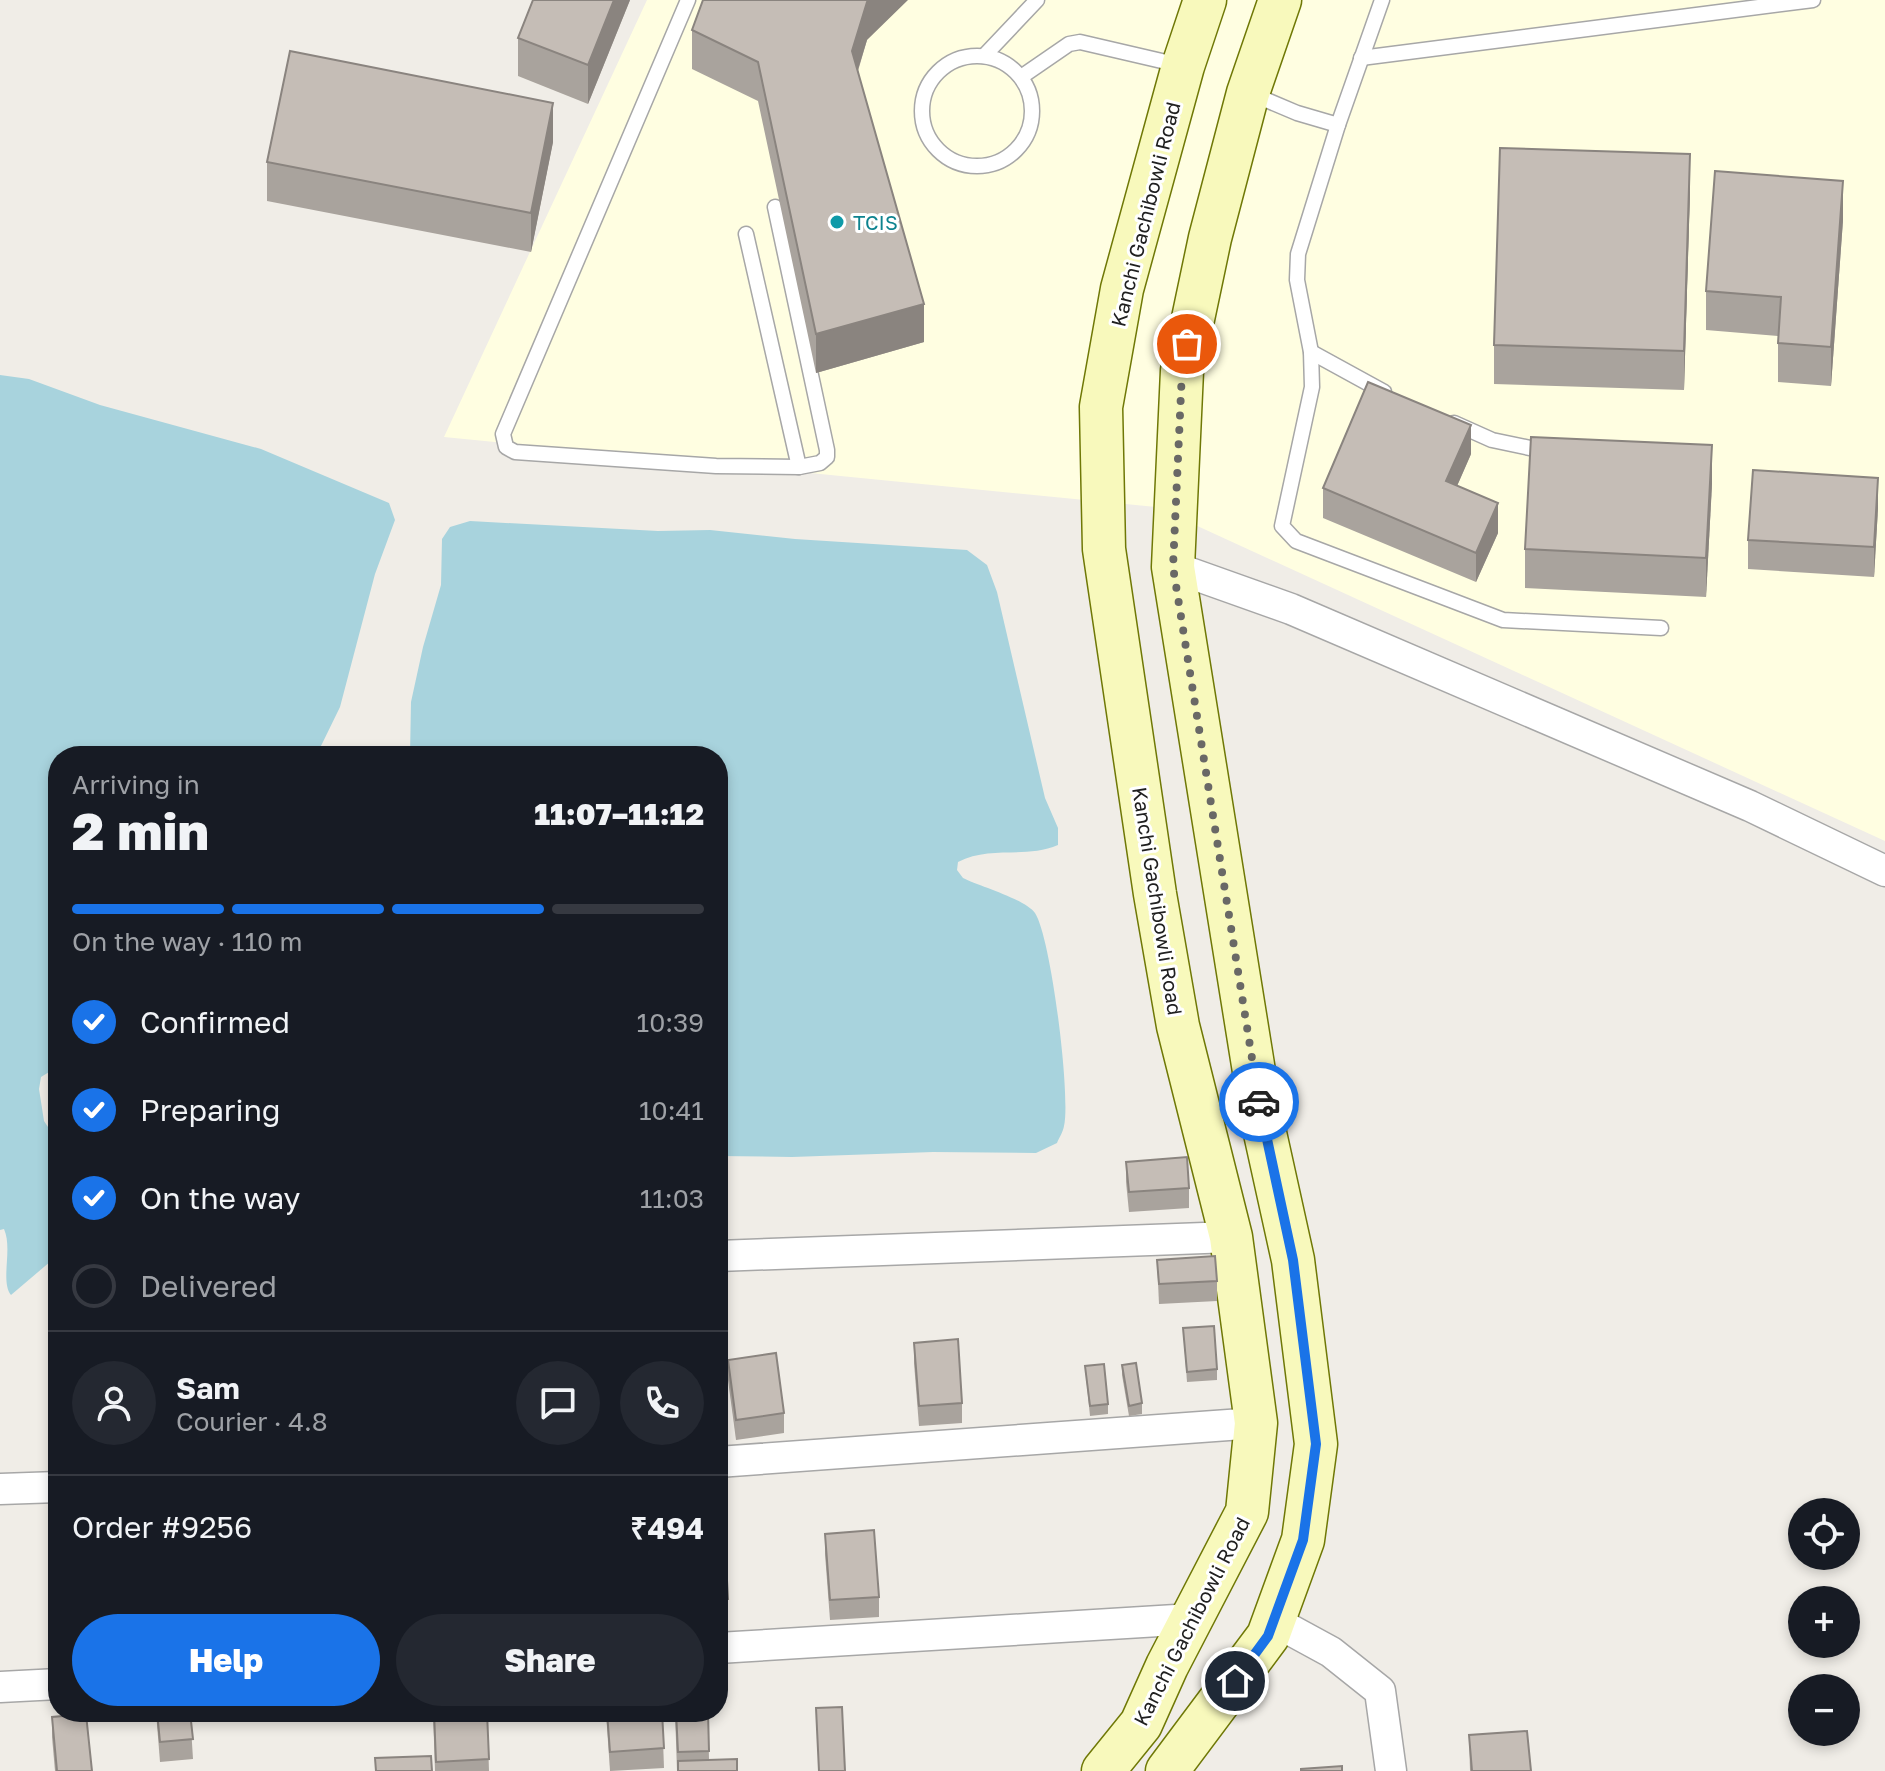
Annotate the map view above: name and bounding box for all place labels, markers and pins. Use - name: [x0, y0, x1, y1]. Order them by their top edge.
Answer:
- place label: TCIS: [853, 210, 898, 234]
- marker: TCIS: [828, 213, 846, 231]
- pin: [1153, 310, 1221, 378]
- pin: [1201, 1647, 1269, 1715]

